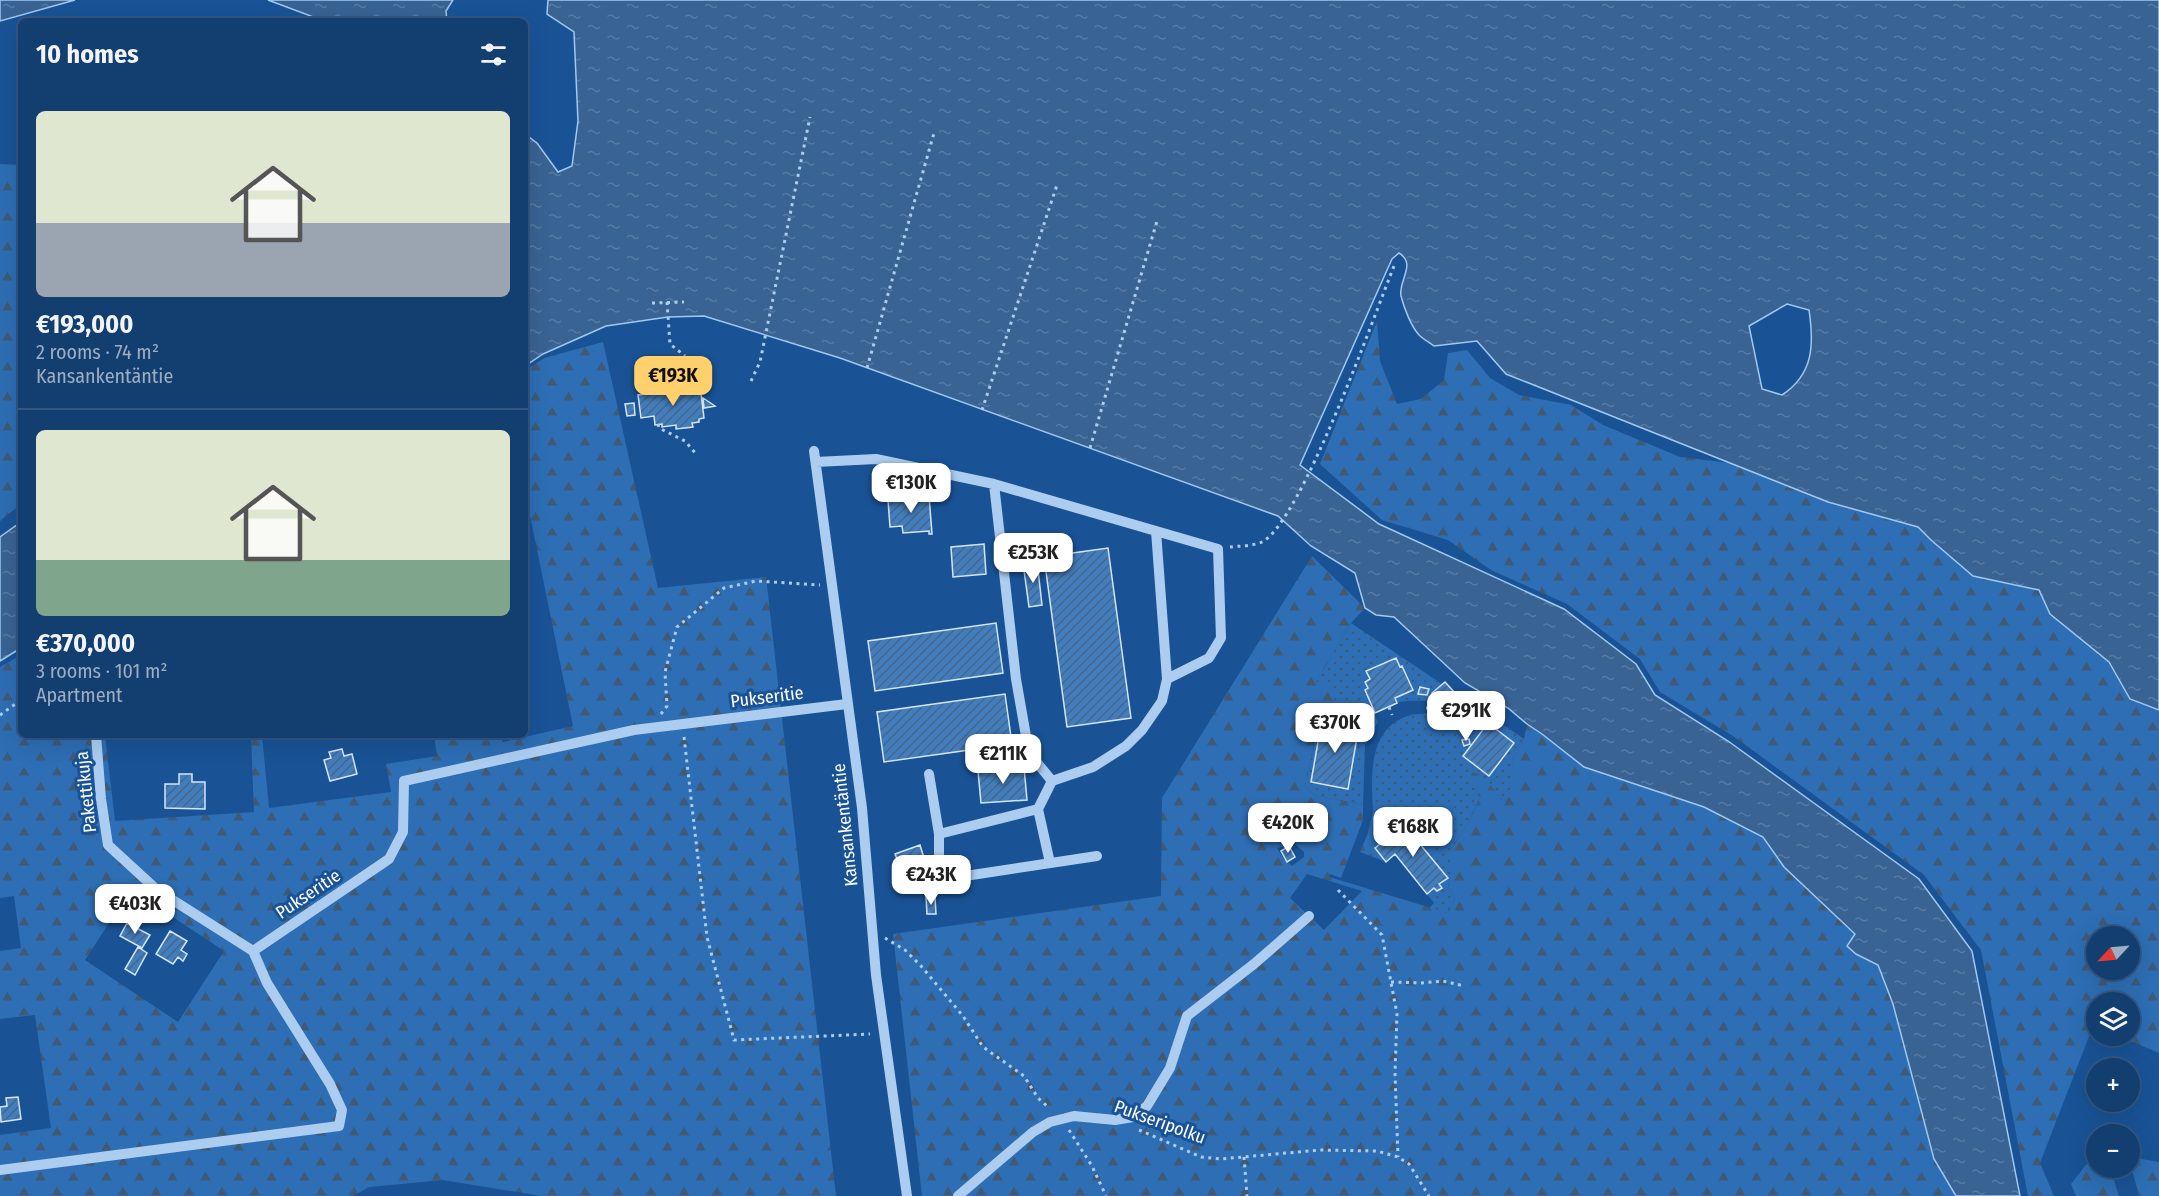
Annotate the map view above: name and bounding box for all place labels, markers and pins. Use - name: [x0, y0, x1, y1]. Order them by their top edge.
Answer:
- pin: €193K: [631, 356, 715, 407]
- pin: €130K: [869, 463, 953, 514]
- pin: €253K: [991, 533, 1075, 584]
- pin: €291K: [1424, 691, 1508, 742]
- pin: €370K: [1293, 703, 1377, 754]
- pin: €211K: [961, 734, 1045, 785]
- pin: €420K: [1246, 803, 1330, 854]
- pin: €168K: [1371, 807, 1455, 858]
- pin: €243K: [889, 855, 973, 906]
- pin: €403K: [93, 884, 177, 935]

